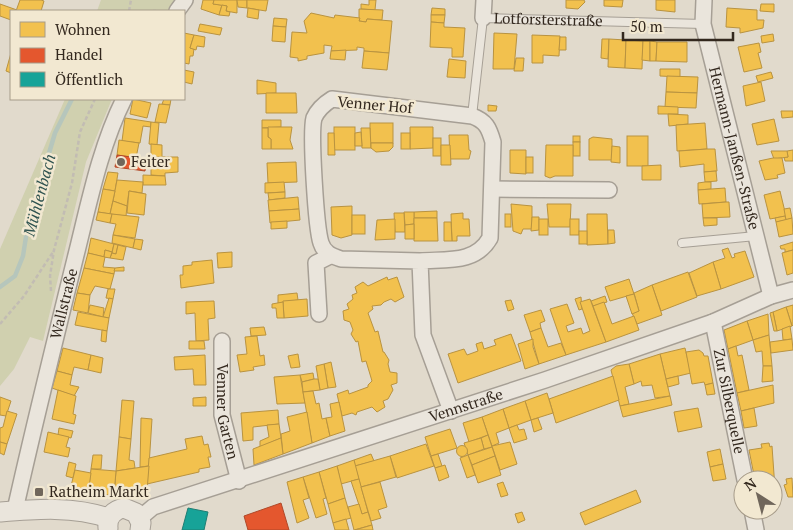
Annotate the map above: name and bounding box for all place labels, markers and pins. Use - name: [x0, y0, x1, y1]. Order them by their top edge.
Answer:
- place label: Feiter: [131, 151, 170, 171]
- marker: Feiter: [115, 156, 127, 168]
- place label: Ratheim Markt: [49, 481, 149, 501]
- marker: Ratheim Markt: [33, 486, 45, 498]

